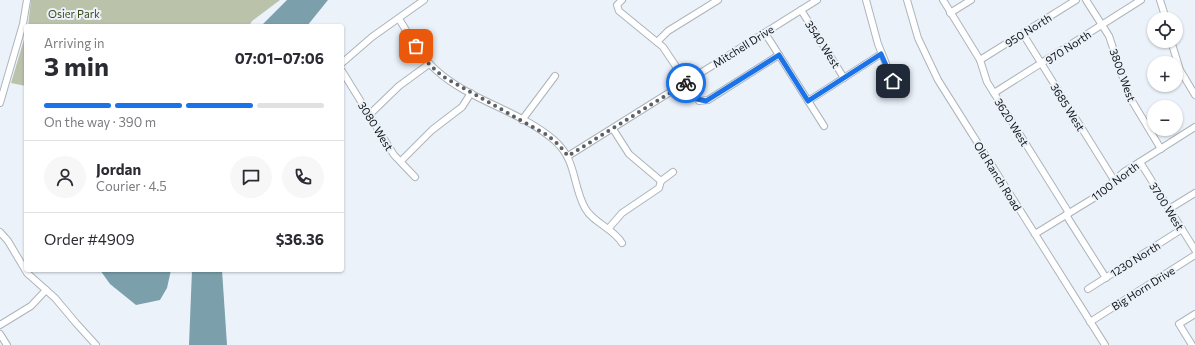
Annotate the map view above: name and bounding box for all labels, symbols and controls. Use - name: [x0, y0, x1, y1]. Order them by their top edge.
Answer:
- park label: Osier Park: [48, 7, 100, 20]
- street label: 950 North: [1002, 11, 1054, 49]
- map controls: [1147, 12, 1183, 136]
- button: locate: [1147, 12, 1183, 48]
- street label: 3540 West: [803, 18, 843, 71]
- street label: Mitchell Drive: [710, 22, 776, 70]
- street label: 970 North: [1043, 27, 1093, 67]
- pin: [399, 29, 433, 63]
- text: Arriving in: [44, 35, 104, 51]
- icon: bag: [405, 35, 427, 57]
- street label: 3800 West: [1107, 47, 1139, 104]
- text: 07:01–07:06: [235, 49, 324, 67]
- text: 3 min: [44, 50, 109, 81]
- button: +: [1147, 56, 1183, 92]
- courier: [666, 63, 706, 103]
- pin: [876, 64, 910, 98]
- icon: home: [882, 70, 904, 92]
- icon: bike: [675, 72, 697, 94]
- street label: 3685 West: [1048, 81, 1088, 134]
- street label: 3620 West: [992, 96, 1032, 149]
- street label: 3080 West: [356, 99, 396, 153]
- button: −: [1147, 100, 1183, 136]
- text: On the way · 390 m: [44, 114, 156, 130]
- street label: Old Ranch Road: [972, 139, 1024, 213]
- button: person: [44, 156, 86, 198]
- button: chat: [230, 156, 272, 198]
- button: phone: [282, 156, 324, 198]
- street label: 1100 North: [1089, 159, 1141, 203]
- text: Jordan: [96, 160, 141, 178]
- text: Courier · 4.5: [96, 178, 167, 194]
- street label: 3700 West: [1147, 180, 1187, 233]
- text: Order #4909: [44, 230, 135, 248]
- text: $36.36: [276, 230, 324, 248]
- street label: 1230 North: [1108, 239, 1162, 279]
- street label: Big Horn Drive: [1109, 263, 1177, 313]

